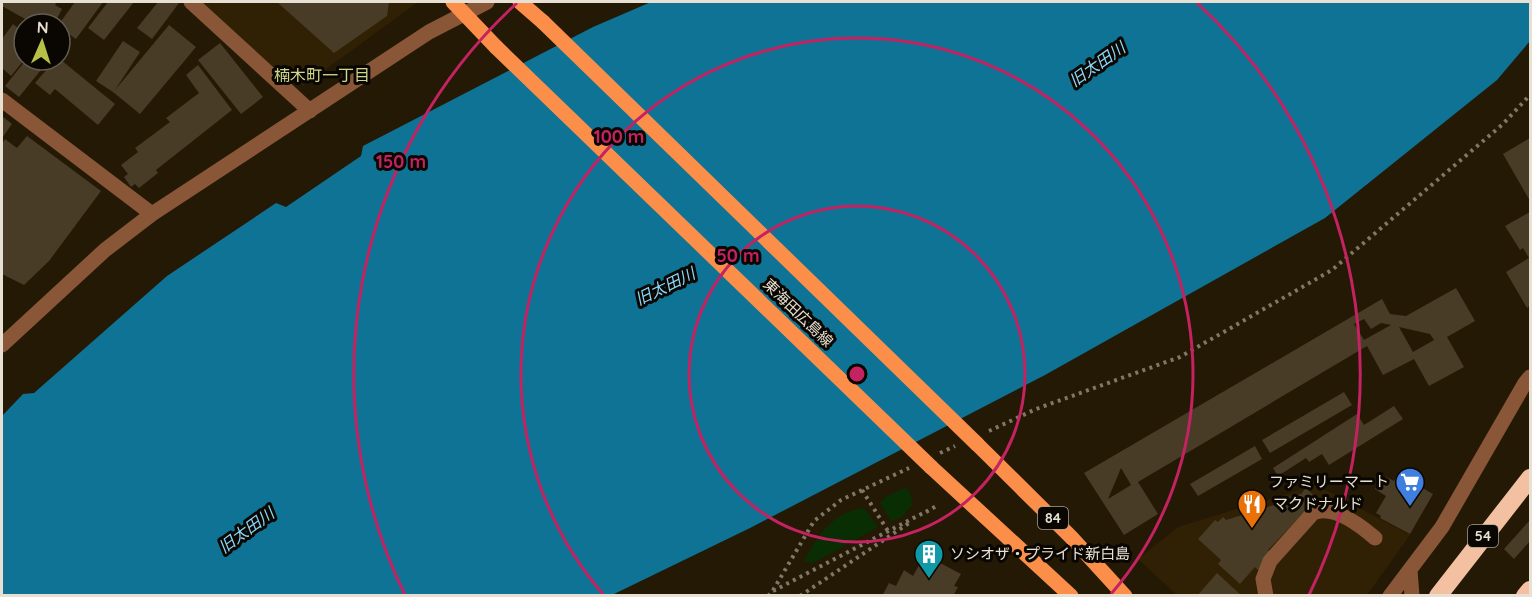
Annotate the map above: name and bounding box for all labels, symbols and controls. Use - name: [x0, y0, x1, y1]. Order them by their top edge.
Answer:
- north arrow: [12, 12, 72, 72]
- text: N: [36, 17, 49, 37]
- water label: 旧太田川: [1065, 36, 1131, 91]
- district label: 楠木町一丁目: [274, 65, 370, 85]
- text: 100 m: [594, 125, 644, 148]
- text: 150 m: [376, 150, 426, 173]
- text: 50 m: [716, 244, 760, 267]
- water label: 旧太田川: [632, 262, 700, 309]
- street label: 東海田広島線: [759, 275, 837, 351]
- centre of rings: [847, 364, 867, 384]
- supermarket icon: ファミリーマート: [1394, 466, 1426, 508]
- place label: ファミリーマート: [1269, 472, 1389, 491]
- restaurant icon: マクドナルド: [1236, 488, 1268, 530]
- place label: マクドナルド: [1273, 494, 1363, 513]
- water label: 旧太田川: [214, 502, 279, 557]
- road number: 84: [1038, 507, 1068, 529]
- road number: 54: [1468, 525, 1498, 547]
- building icon: ソシオザ・プライド新白島: [913, 538, 945, 580]
- place label: ソシオザ・プライド新白島: [950, 544, 1130, 563]

